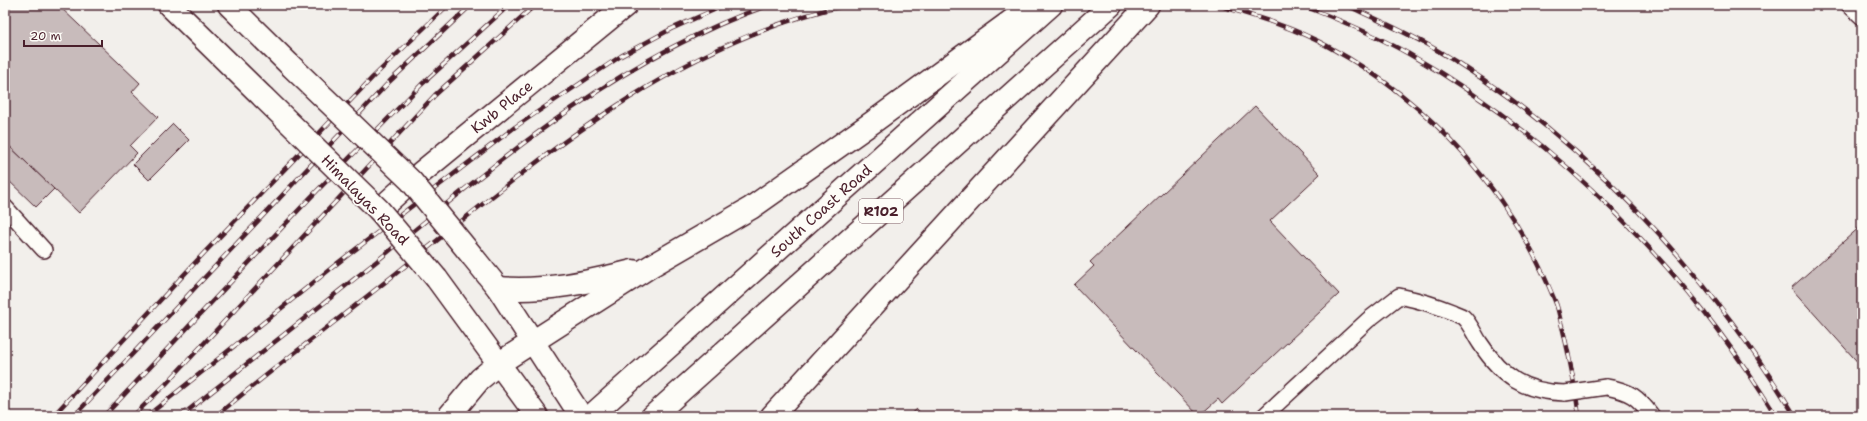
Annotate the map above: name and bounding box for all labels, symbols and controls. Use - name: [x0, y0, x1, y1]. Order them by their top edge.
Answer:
- scale bar: [24, 22, 102, 48]
- text: 20 m: [30, 28, 61, 44]
- street label: Kwb Place: [467, 76, 537, 138]
- street label: Himalayas Road: [317, 150, 414, 250]
- street label: South Coast Road: [766, 160, 876, 262]
- road number: R102: [859, 199, 903, 223]

